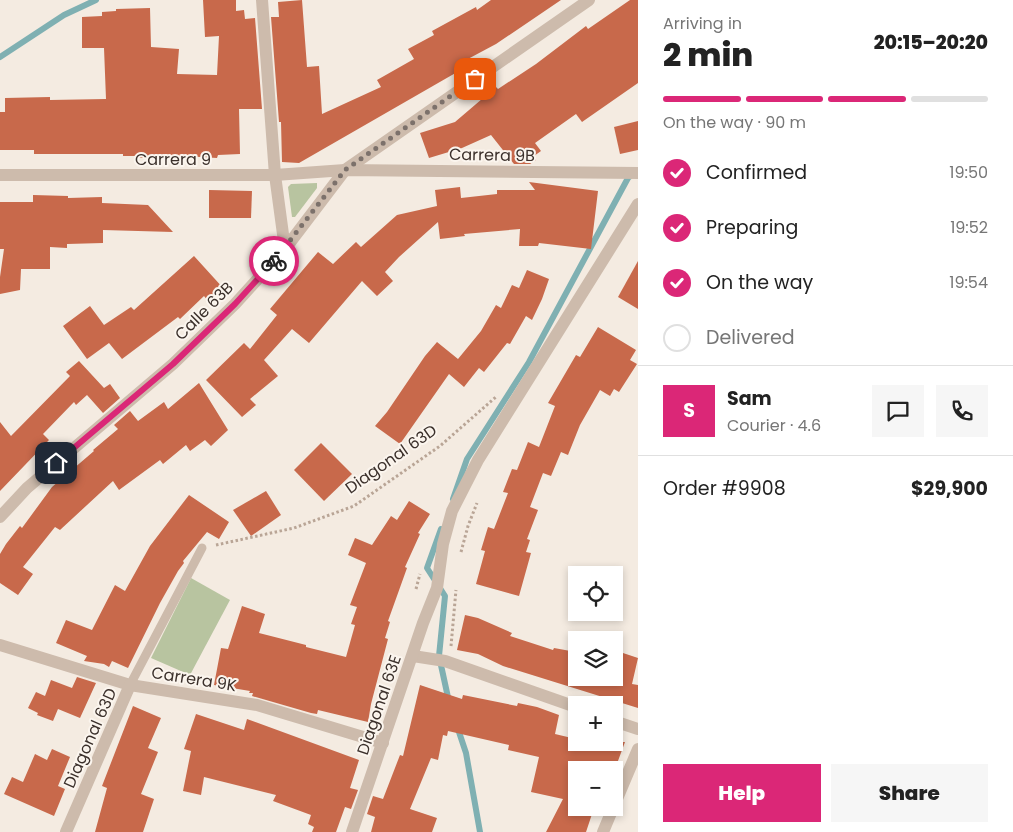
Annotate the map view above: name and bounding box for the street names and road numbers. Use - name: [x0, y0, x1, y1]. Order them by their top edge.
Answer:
- street label: Carrera 9B: [449, 143, 535, 167]
- street label: Carrera 9: [135, 148, 211, 171]
- street label: Calle 63B: [169, 276, 239, 346]
- street label: Diagonal 63D: [340, 419, 442, 499]
- street label: Diagonal 63E: [351, 652, 407, 758]
- street label: Carrera 9K: [150, 661, 239, 697]
- street label: Diagonal 63D: [58, 684, 122, 792]

